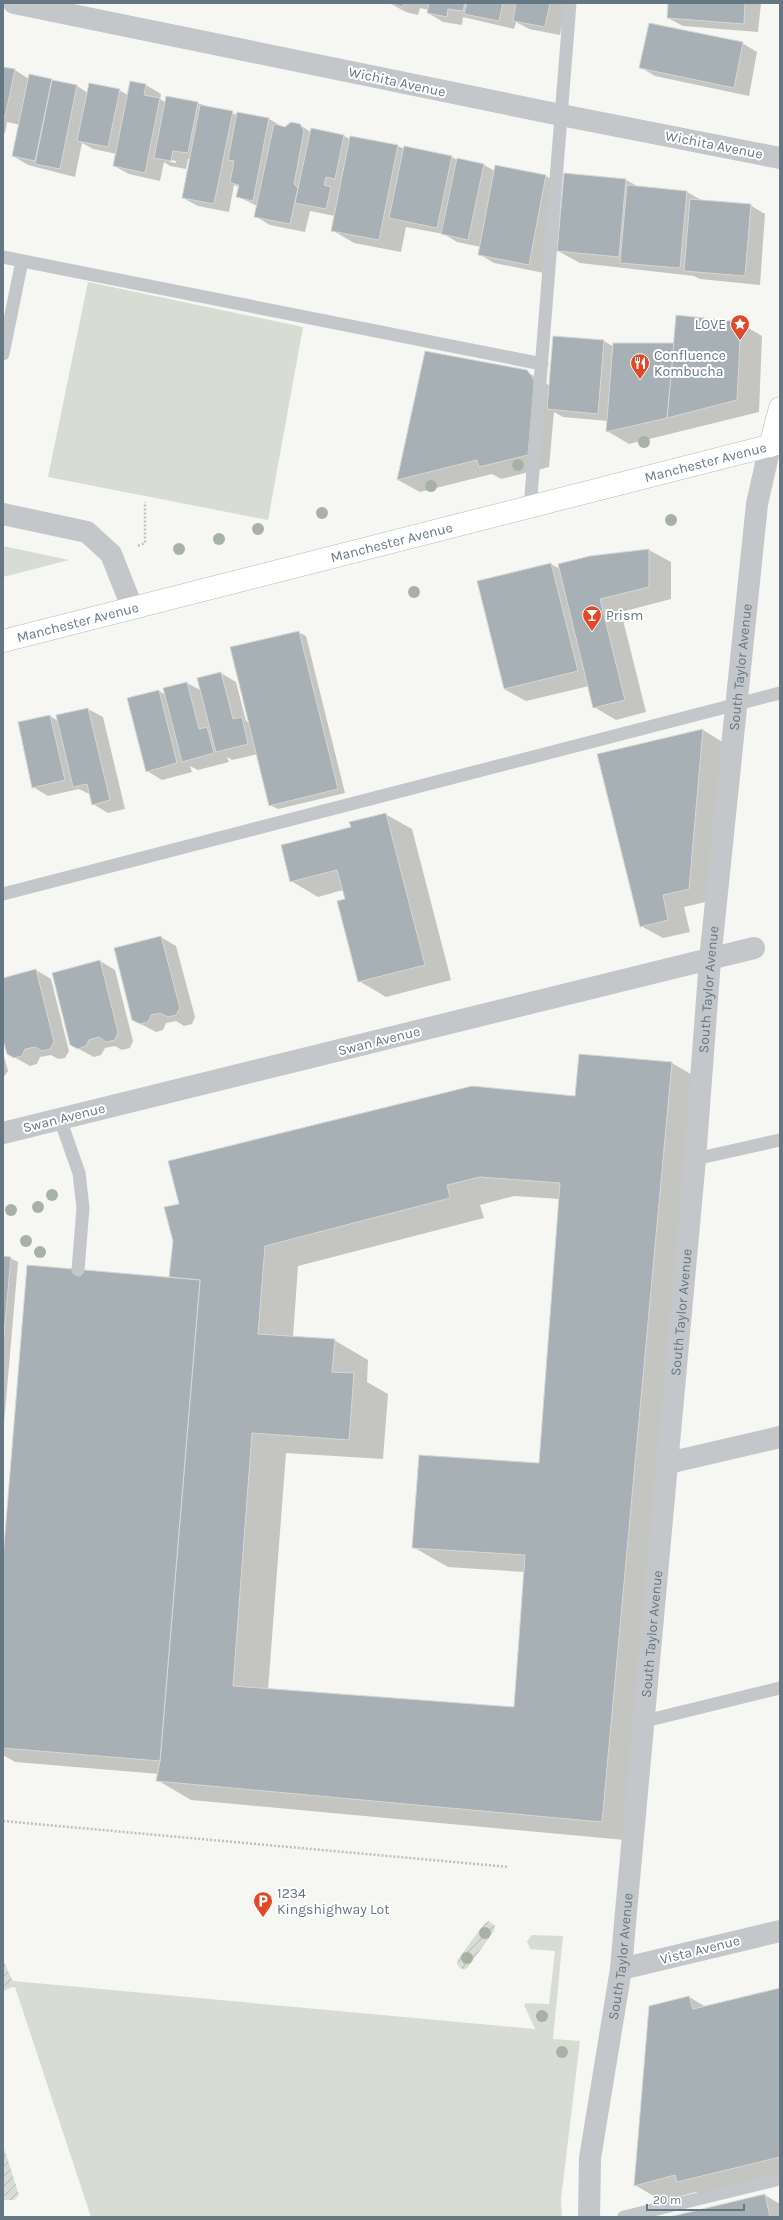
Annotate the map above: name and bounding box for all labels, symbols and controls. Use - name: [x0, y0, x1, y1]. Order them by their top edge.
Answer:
- street label: Wichita Avenue: [347, 63, 447, 101]
- street label: Wichita Avenue: [664, 127, 764, 163]
- place icon: LOVE: [729, 313, 751, 341]
- place label: LOVE: [695, 316, 726, 333]
- place label: Confluence Kombucha: [654, 347, 726, 380]
- restaurant icon: Confluence Kombucha: [629, 352, 651, 380]
- street label: Manchester Avenue: [643, 438, 768, 486]
- street label: Manchester Avenue: [329, 518, 454, 566]
- street label: Manchester Avenue: [15, 598, 140, 646]
- street label: South Taylor Avenue: [725, 603, 755, 731]
- bar icon: Prism: [581, 604, 603, 632]
- place label: Prism: [606, 607, 643, 624]
- street label: South Taylor Avenue: [695, 925, 722, 1054]
- street label: Swan Avenue: [336, 1023, 422, 1059]
- street label: Swan Avenue: [21, 1100, 107, 1136]
- street label: South Taylor Avenue: [667, 1248, 695, 1377]
- street label: South Taylor Avenue: [637, 1570, 666, 1698]
- place label: 1234 Kingshighway Lot: [277, 1885, 390, 1918]
- parking icon: 1234 Kingshighway Lot: [252, 1890, 274, 1918]
- street label: South Taylor Avenue: [604, 1892, 636, 2021]
- street label: Vista Avenue: [658, 1932, 742, 1968]
- scale bar: [647, 2186, 744, 2212]
- text: 20 m: [653, 2193, 681, 2207]

